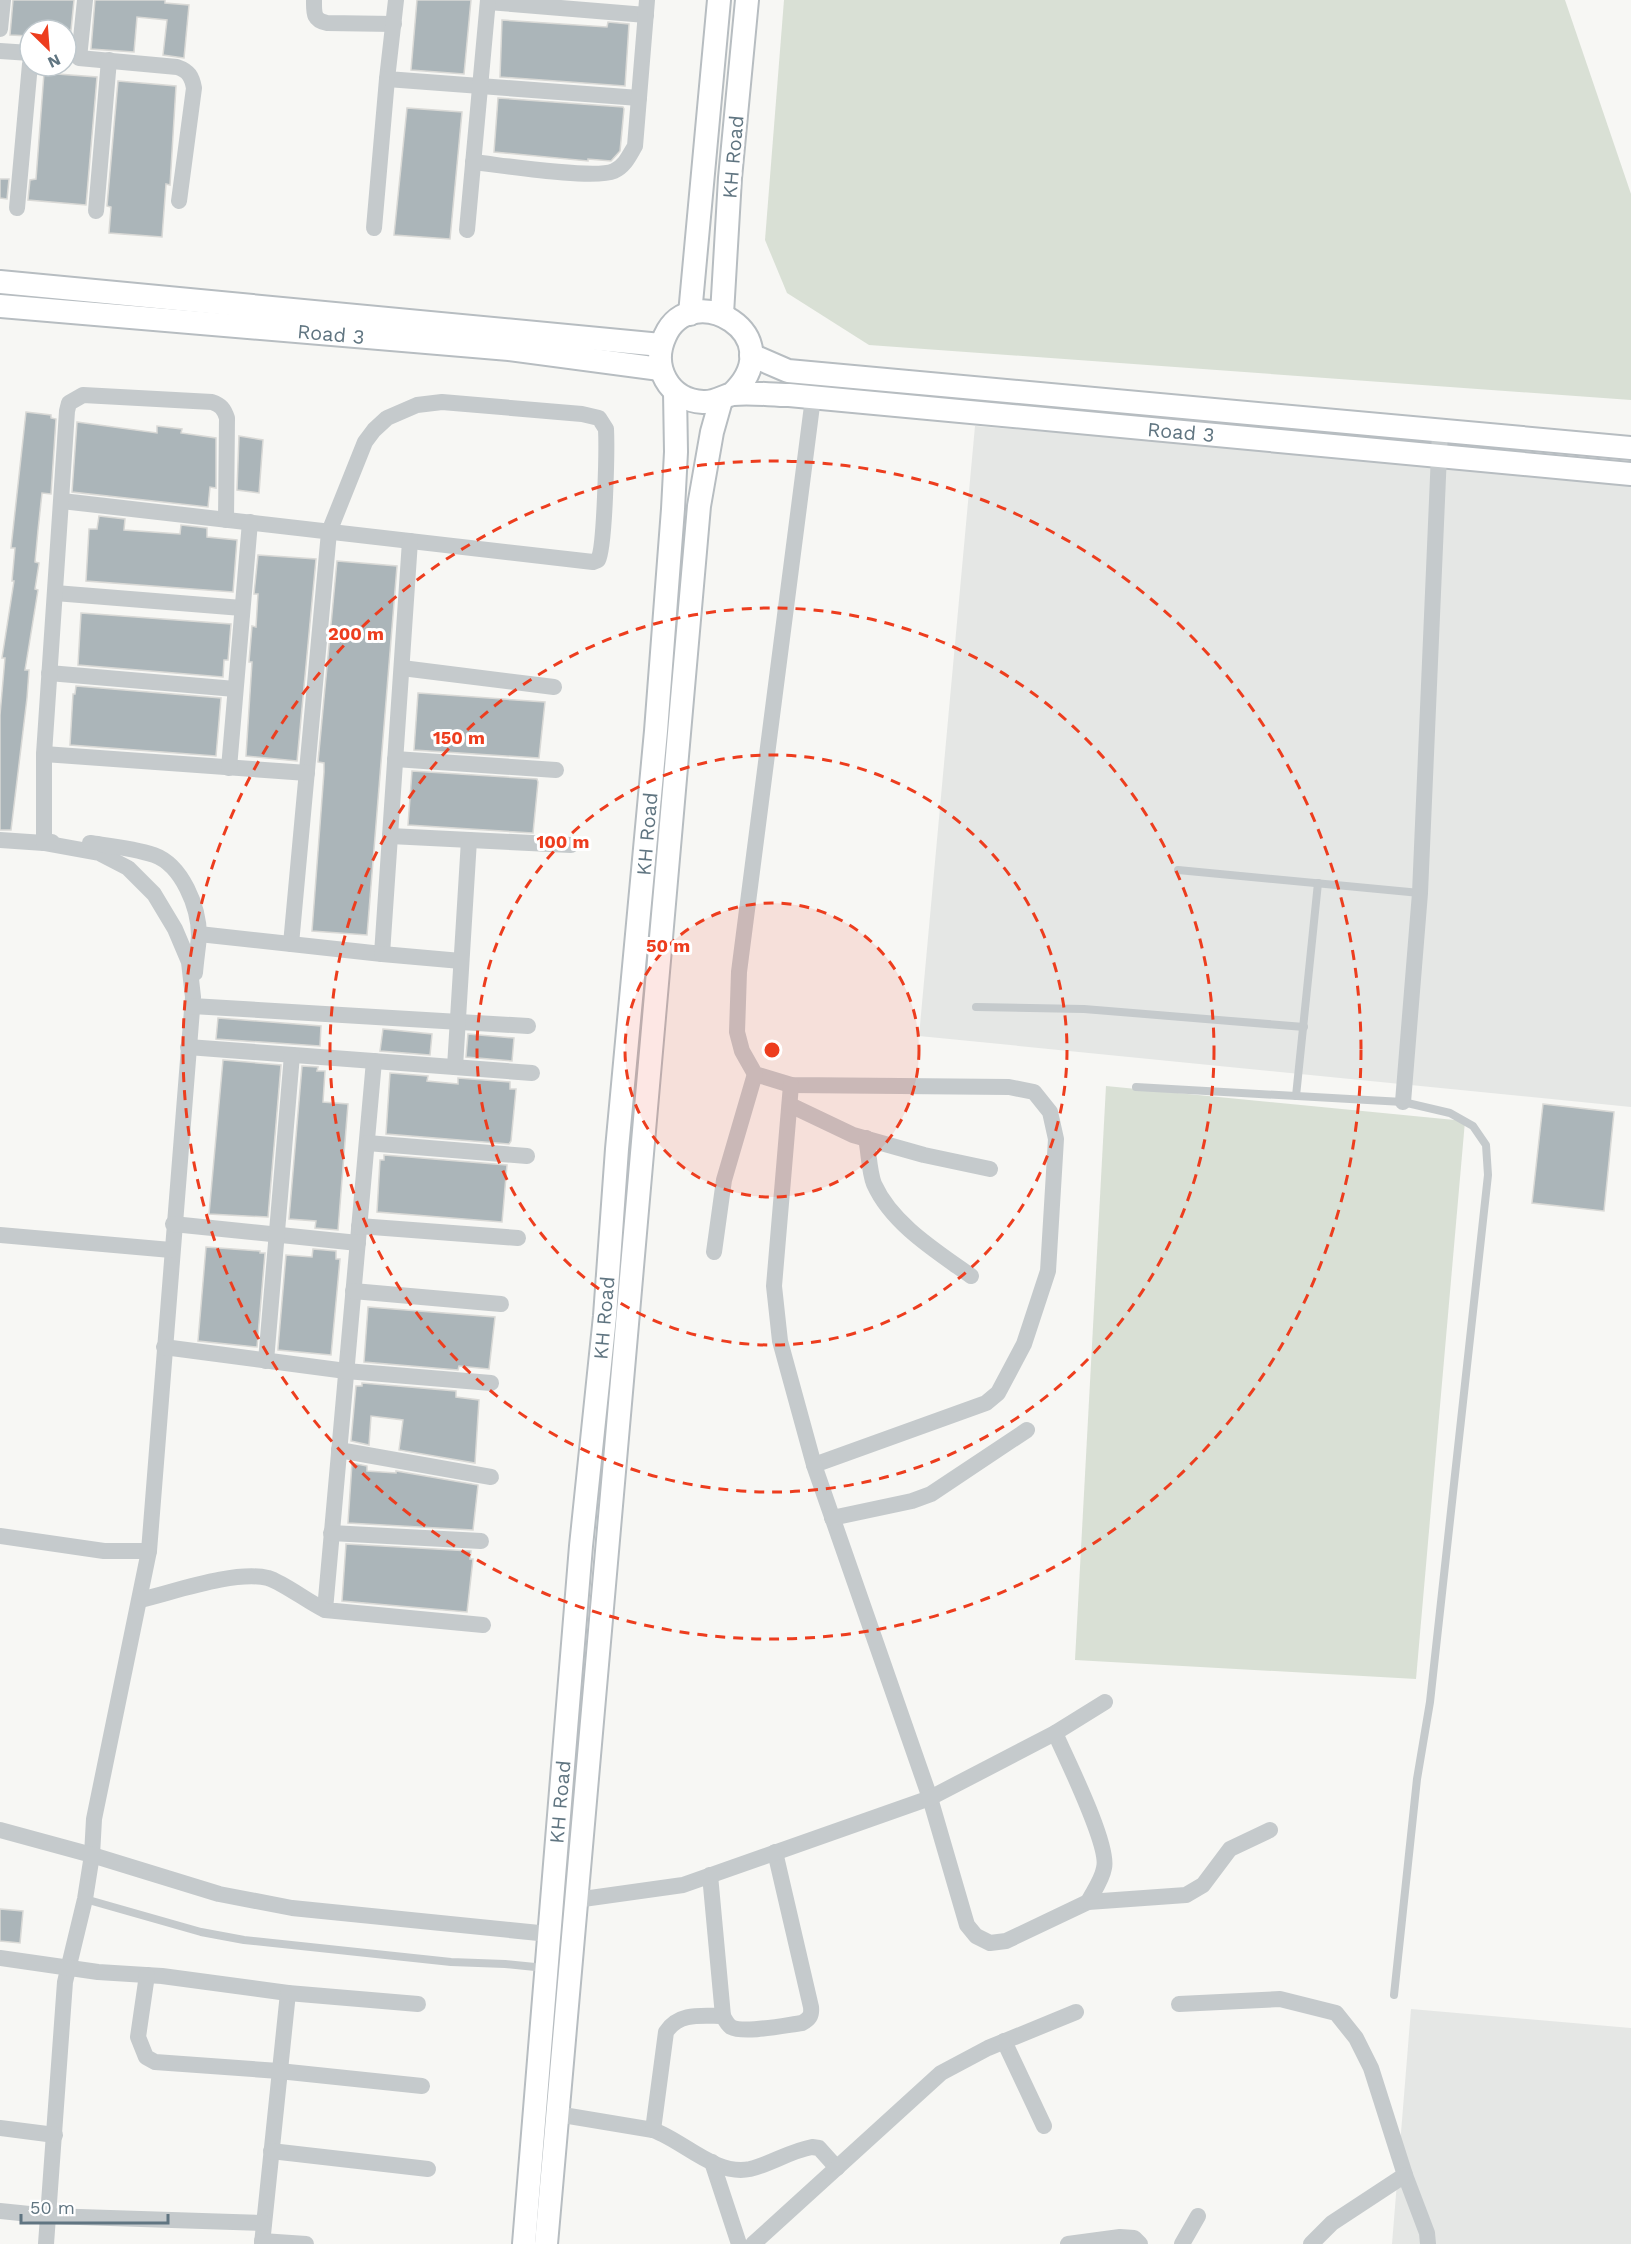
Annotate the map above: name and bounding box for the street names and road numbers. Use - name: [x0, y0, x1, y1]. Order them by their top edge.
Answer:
- street label: KH Road: [717, 114, 749, 200]
- street label: Road 3: [296, 319, 366, 349]
- street label: Road 3: [1146, 417, 1216, 447]
- street label: KH Road: [631, 791, 663, 877]
- street label: KH Road: [588, 1275, 620, 1361]
- street label: KH Road: [544, 1759, 576, 1845]

